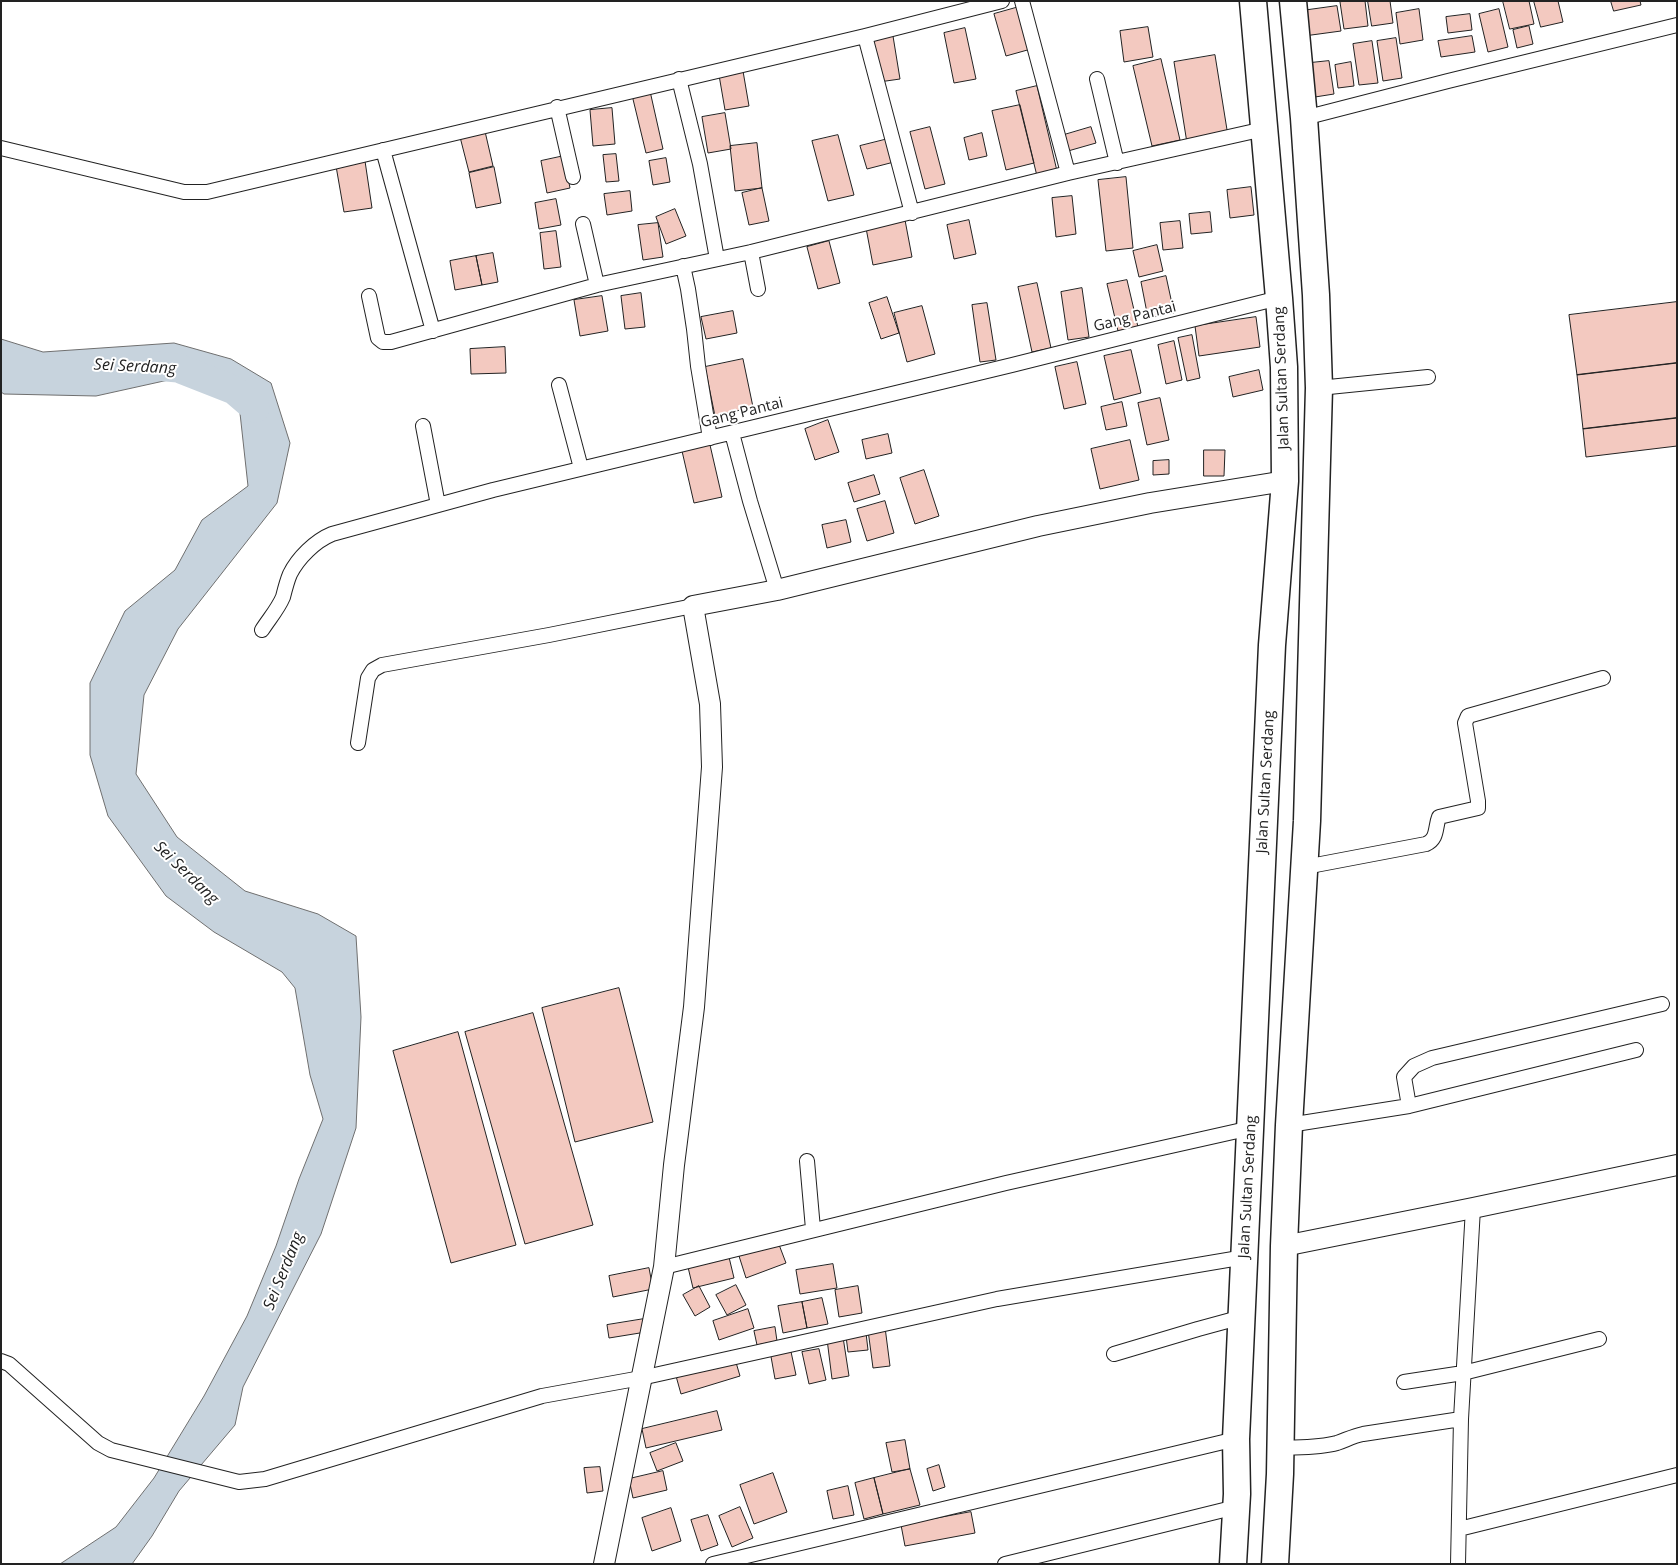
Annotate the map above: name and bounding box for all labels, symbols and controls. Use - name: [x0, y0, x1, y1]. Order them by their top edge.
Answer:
- street label: Gang Pantai: [1092, 298, 1178, 336]
- street label: Jalan Sultan Serdang: [1271, 306, 1293, 450]
- water label: Sei Serdang: [93, 355, 177, 379]
- street label: Gang Pantai: [699, 394, 785, 432]
- street label: Jalan Sultan Serdang: [1253, 710, 1279, 854]
- water label: Sei Serdang: [150, 837, 222, 909]
- street label: Jalan Sultan Serdang: [1235, 1115, 1261, 1259]
- water label: Sei Serdang: [260, 1229, 308, 1313]

